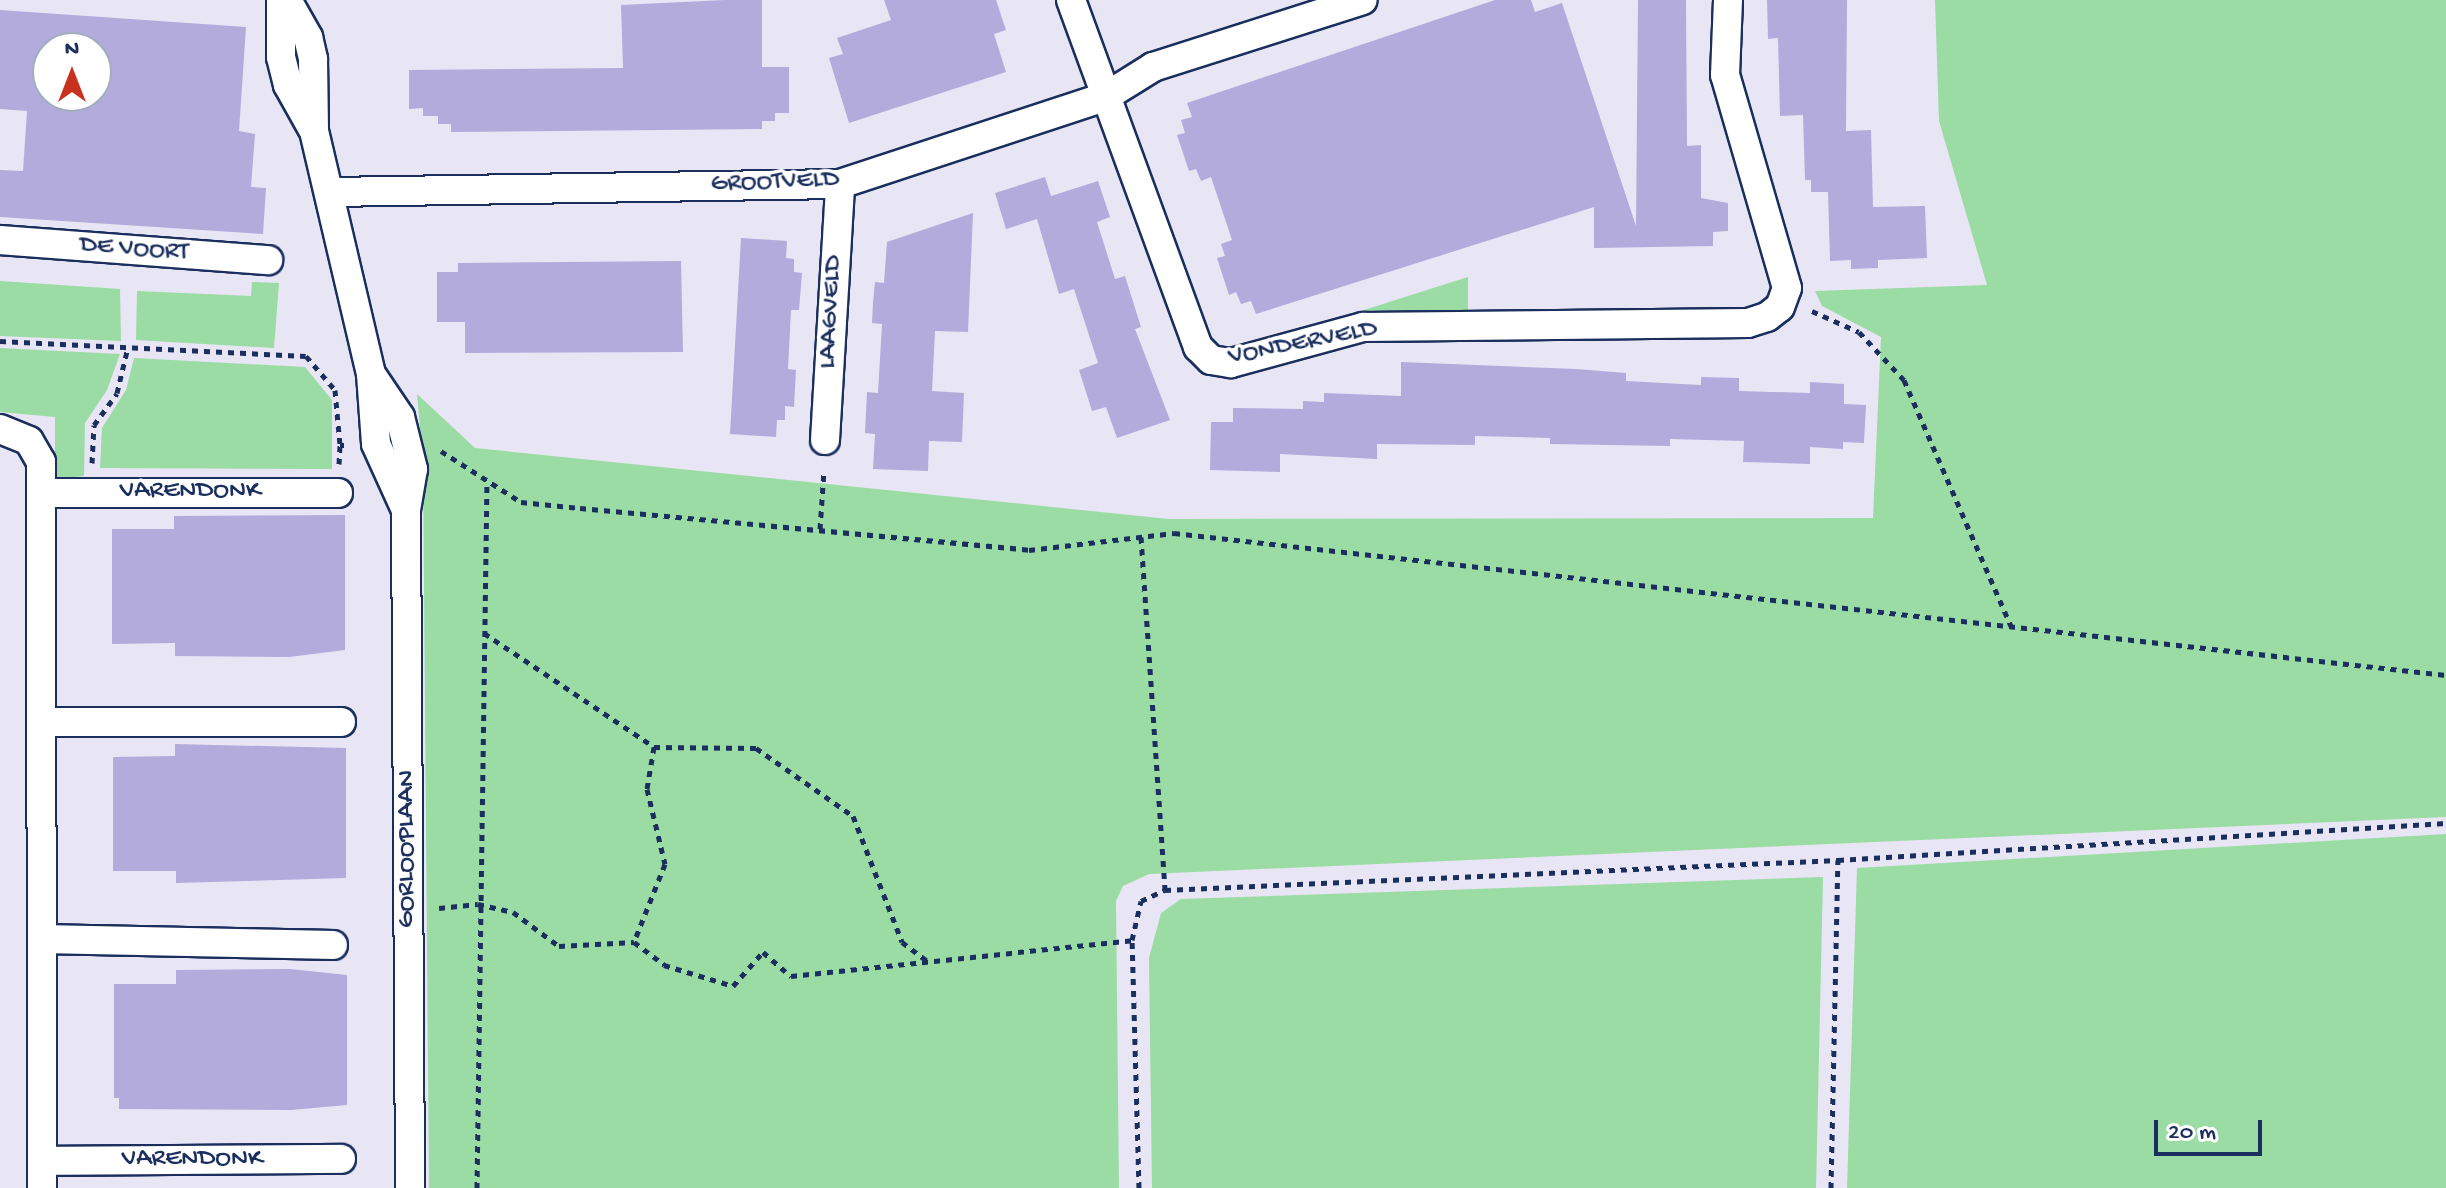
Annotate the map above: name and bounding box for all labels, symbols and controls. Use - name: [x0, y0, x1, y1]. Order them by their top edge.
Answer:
- north arrow: [32, 32, 112, 112]
- text: N: [65, 37, 79, 63]
- street label: GROOTVELD: [710, 165, 840, 201]
- street label: DE VOORT: [79, 231, 189, 269]
- street label: LAAGVELD: [813, 254, 851, 370]
- street label: VONDERVELD: [1226, 314, 1380, 374]
- street label: VARENDONK: [120, 476, 260, 508]
- street label: GORLOOPLAAN: [392, 770, 424, 928]
- scale bar: [2158, 1104, 2266, 1154]
- text: 20 m: [2168, 1119, 2216, 1148]
- street label: VARENDONK: [122, 1144, 262, 1176]

